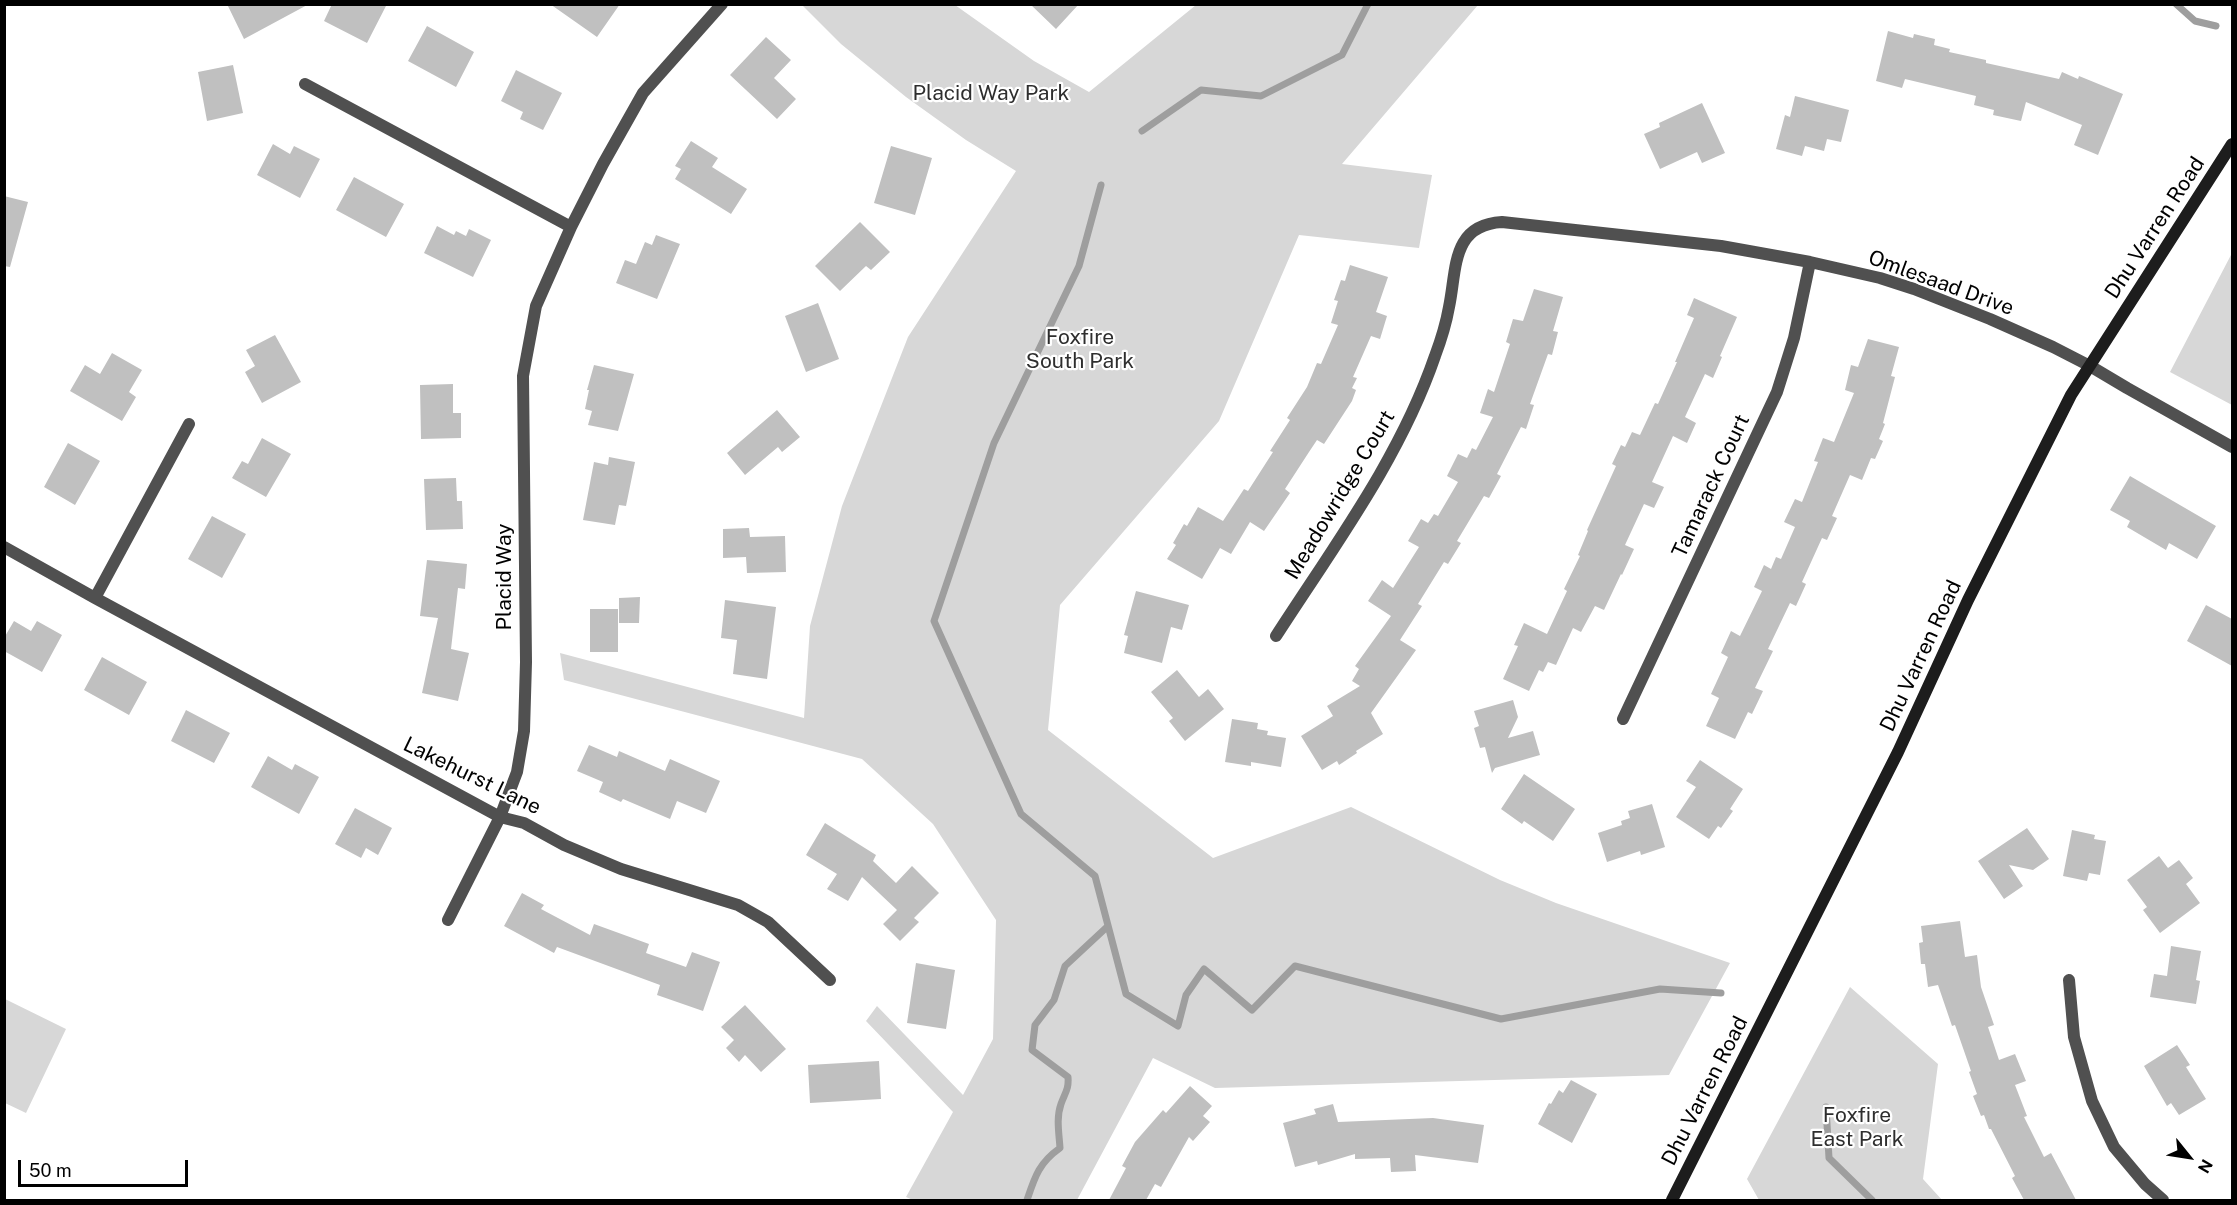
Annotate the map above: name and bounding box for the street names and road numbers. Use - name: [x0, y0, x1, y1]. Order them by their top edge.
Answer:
- street label: Dhu Varren Road: [2100, 152, 2210, 304]
- street label: Omlesaad Drive: [1865, 245, 2017, 321]
- street label: Meadowridge Court: [1280, 406, 1400, 584]
- street label: Tamarack Court: [1667, 411, 1755, 561]
- street label: Placid Way: [492, 524, 518, 630]
- street label: Dhu Varren Road: [1875, 576, 1967, 736]
- street label: Lakehurst Lane: [399, 732, 545, 820]
- street label: Dhu Varren Road: [1657, 1012, 1753, 1170]

